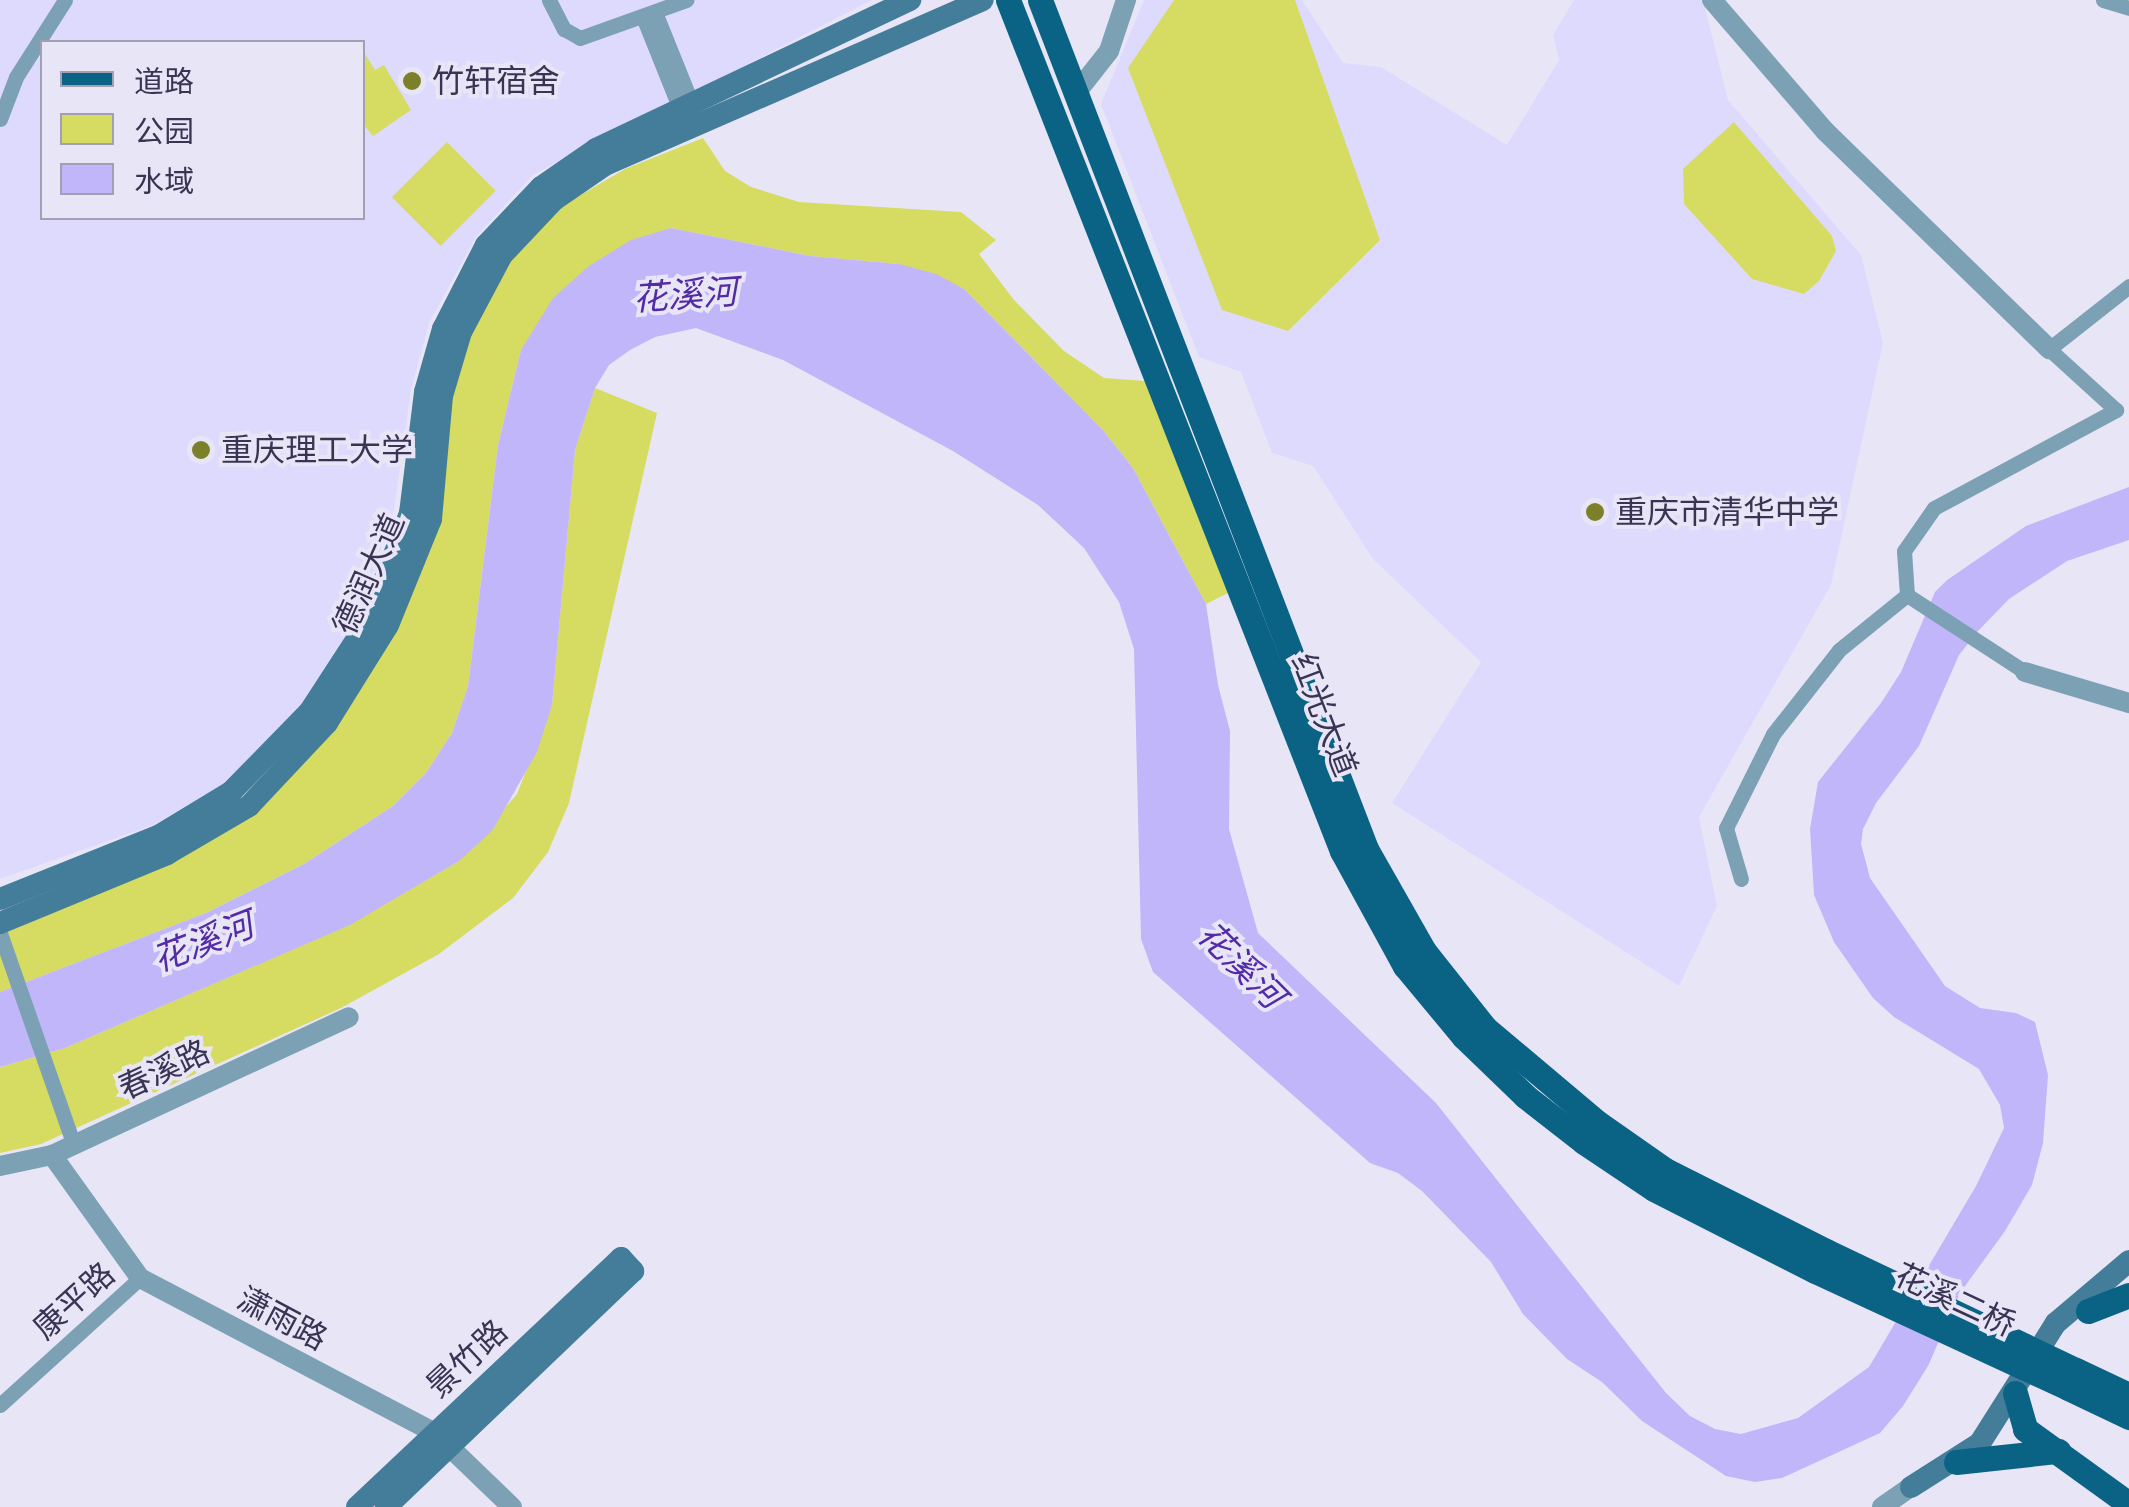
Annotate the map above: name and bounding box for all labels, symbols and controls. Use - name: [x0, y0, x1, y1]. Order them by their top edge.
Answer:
- legend: [40, 40, 365, 220]
- place label: 竹轩宿舍: [432, 62, 560, 100]
- text: 道路: [134, 63, 194, 100]
- marker: 竹轩宿舍: [401, 70, 423, 92]
- text: 公园: [134, 113, 194, 150]
- text: 水域: [134, 163, 194, 200]
- water label: 花溪河: [631, 270, 739, 320]
- place label: 重庆理工大学: [221, 431, 413, 469]
- marker: 重庆理工大学: [190, 439, 212, 461]
- place label: 重庆市清华中学: [1615, 493, 1839, 531]
- marker: 重庆市清华中学: [1584, 501, 1606, 523]
- street label: 德润大道: [325, 508, 413, 640]
- street label: 红光大道: [1283, 648, 1365, 782]
- water label: 花溪河: [146, 904, 260, 980]
- water label: 花溪河: [1189, 913, 1293, 1017]
- street label: 春溪路: [112, 1032, 216, 1108]
- street label: 康平路: [25, 1255, 123, 1347]
- street label: 花溪二桥: [1889, 1256, 2021, 1344]
- street label: 潇雨路: [231, 1280, 333, 1358]
- street label: 景竹路: [419, 1312, 515, 1406]

